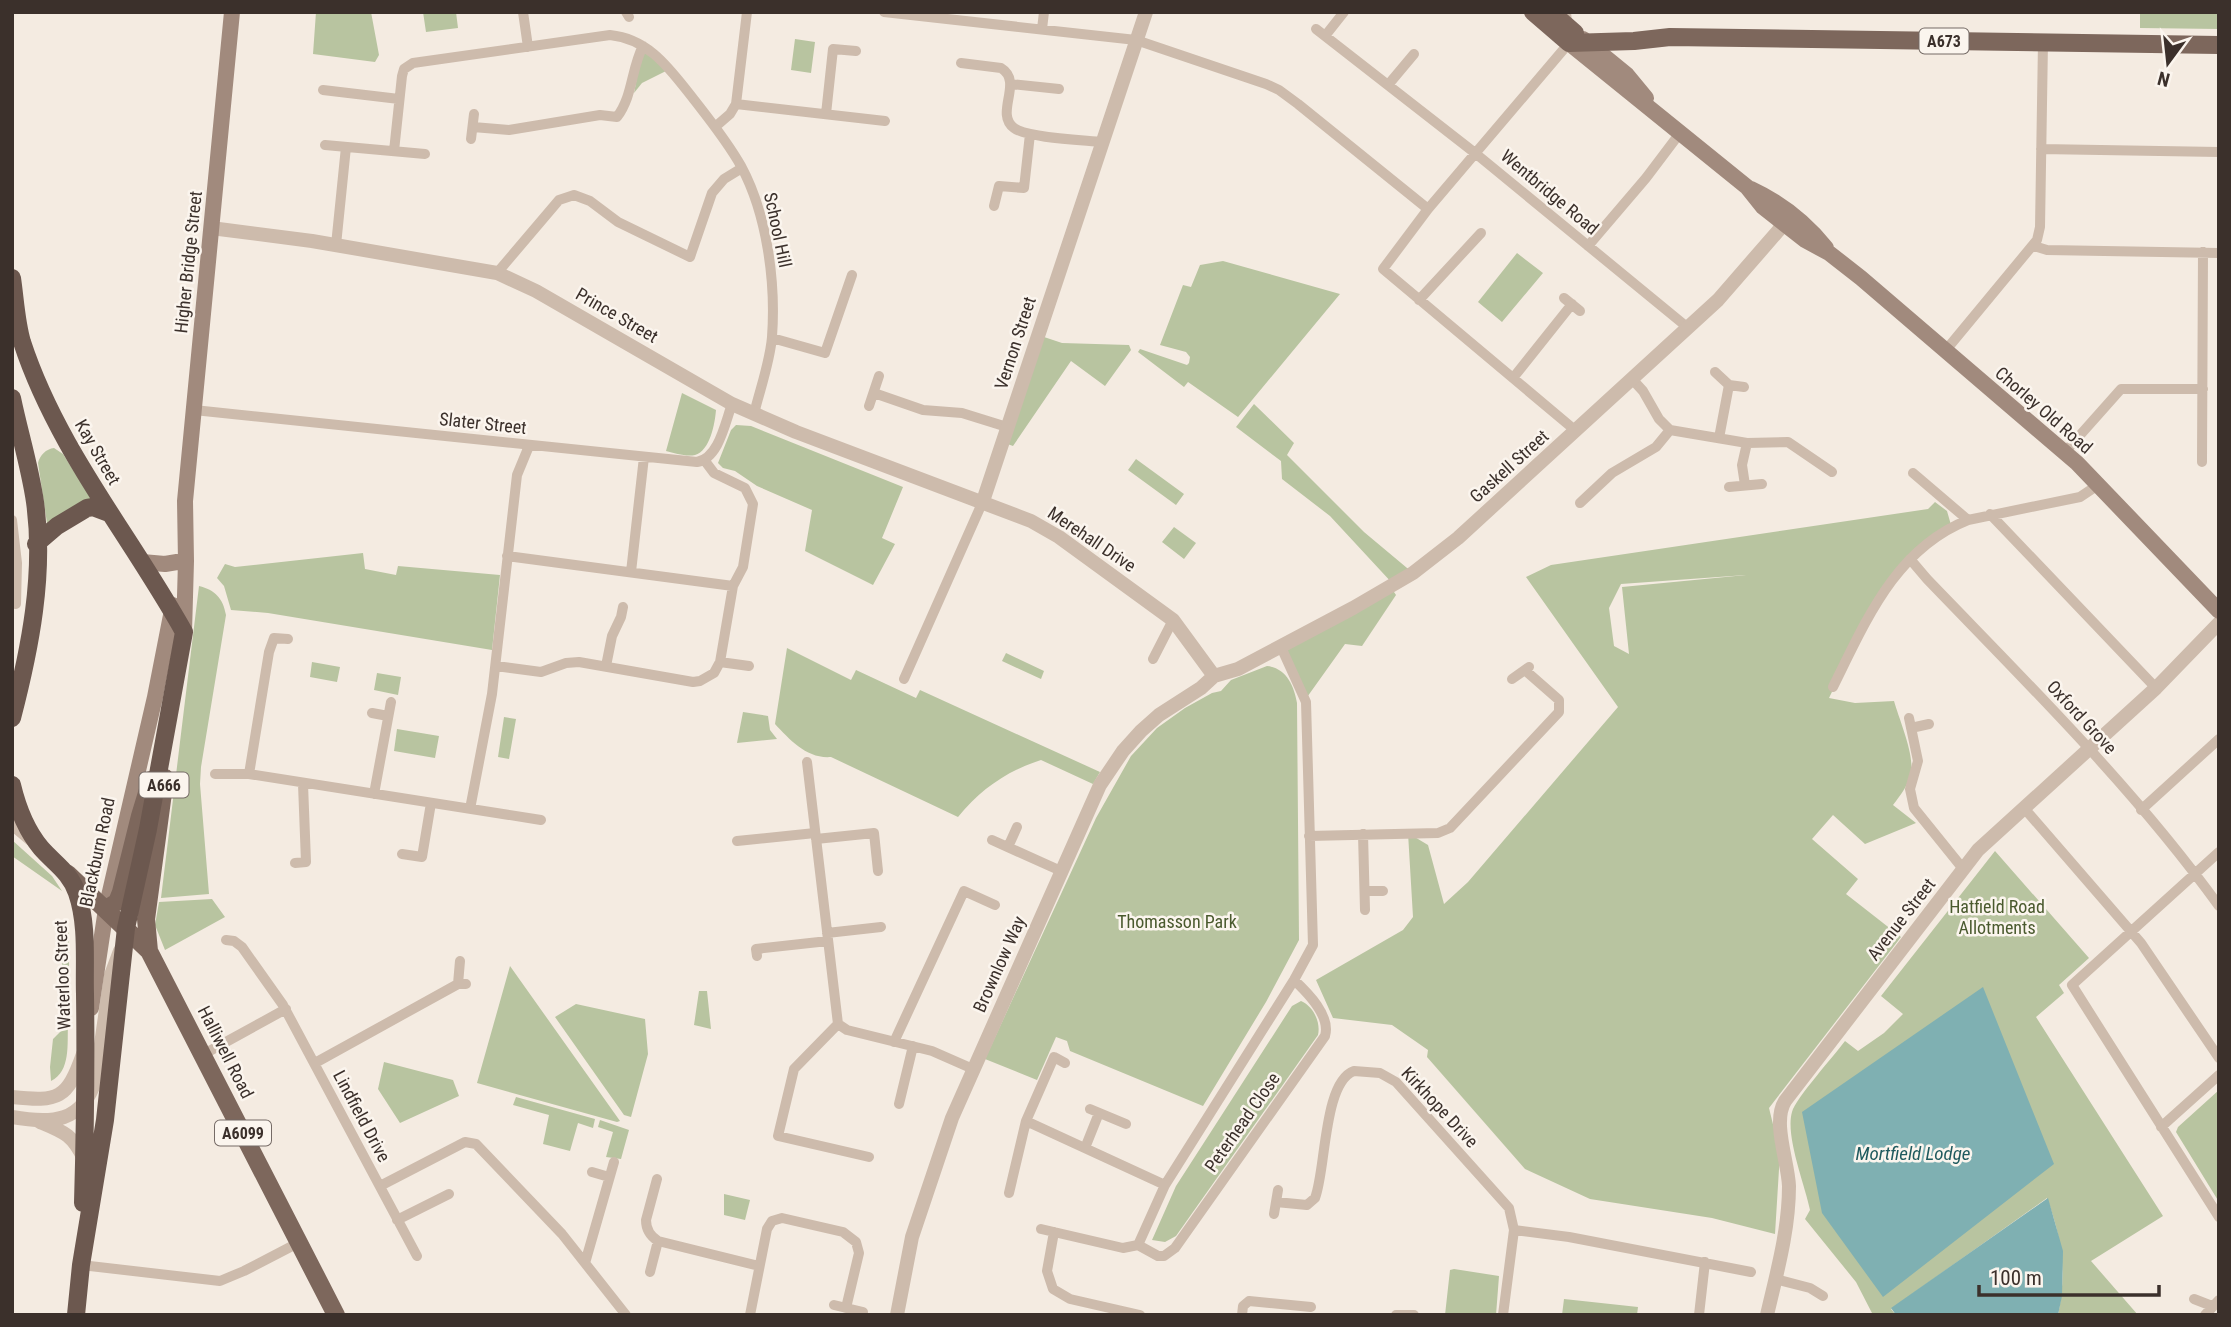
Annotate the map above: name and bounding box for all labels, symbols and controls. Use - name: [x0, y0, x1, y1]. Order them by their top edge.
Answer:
- road number: A673: [1920, 28, 1968, 54]
- north arrow: [2133, 28, 2203, 98]
- text: N: [2155, 66, 2172, 92]
- street label: Wentbridge Road: [1497, 145, 1603, 239]
- street label: Higher Bridge Street: [170, 190, 206, 334]
- street label: School Hill: [760, 191, 796, 269]
- street label: Prince Street: [572, 283, 662, 347]
- street label: Vernon Street: [990, 294, 1040, 392]
- street label: Chorley Old Road: [1991, 362, 2097, 458]
- street label: Slater Street: [438, 408, 528, 438]
- street label: Kay Street: [71, 416, 125, 488]
- street label: Gaskell Street: [1465, 425, 1553, 507]
- street label: Merehall Drive: [1044, 502, 1140, 576]
- street label: Oxford Grove: [2043, 676, 2121, 758]
- road number: A666: [140, 772, 188, 798]
- street label: Blackburn Road: [75, 795, 119, 909]
- street label: Avenue Street: [1863, 874, 1939, 964]
- park label: Hatfield Road Allotments: [1949, 896, 2045, 938]
- park label: Thomasson Park: [1117, 911, 1237, 932]
- street label: Brownlow Way: [968, 912, 1030, 1015]
- street label: Waterloo Street: [50, 920, 74, 1030]
- street label: Halliwell Road: [194, 1002, 258, 1102]
- street label: Kirkhope Drive: [1397, 1062, 1483, 1152]
- street label: Lindfield Drive: [329, 1067, 395, 1165]
- street label: Peterhead Close: [1200, 1068, 1284, 1176]
- road number: A6099: [215, 1120, 271, 1146]
- water label: Mortfield Lodge: [1856, 1142, 1970, 1165]
- scale bar: [1979, 1254, 2159, 1298]
- text: 100 m: [1990, 1266, 2042, 1290]

